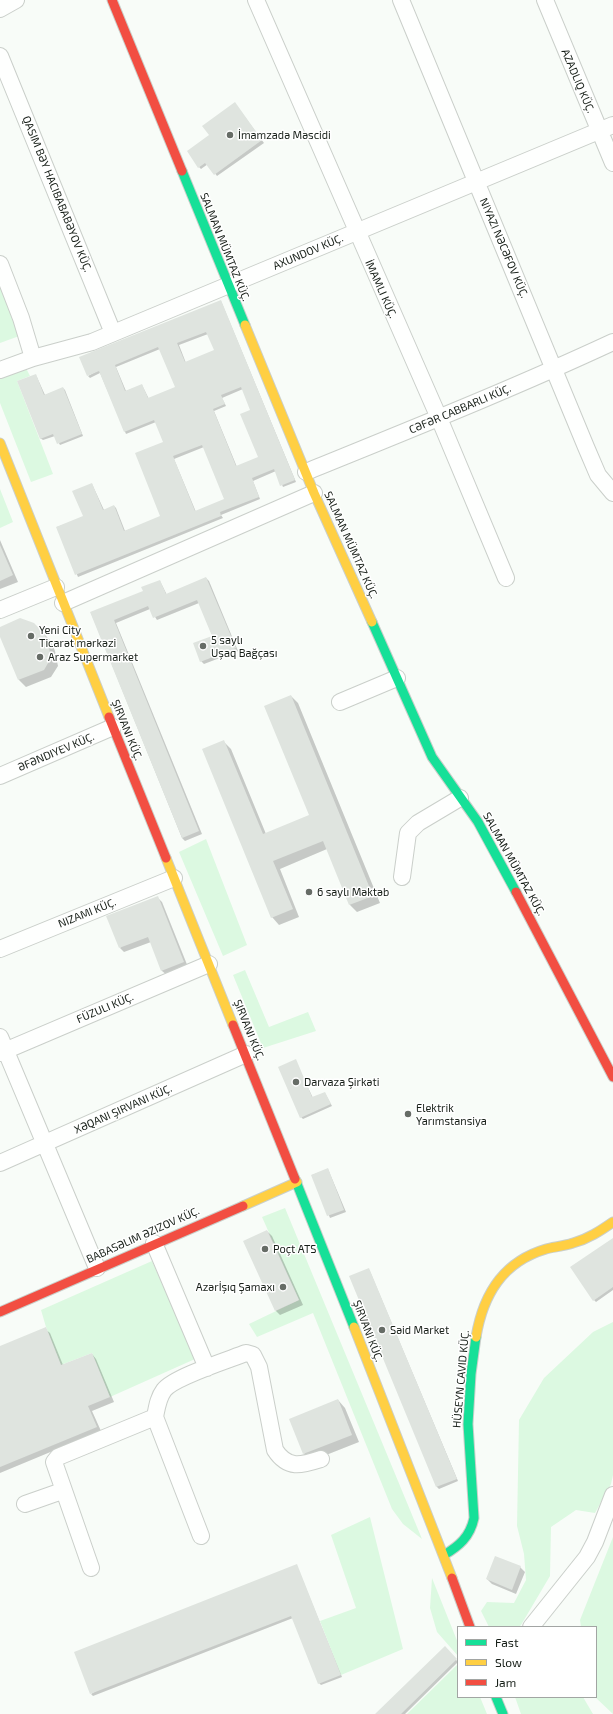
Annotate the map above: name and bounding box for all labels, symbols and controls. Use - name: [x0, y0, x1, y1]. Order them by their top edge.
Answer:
- street label: AZADLIQ KÜÇ.: [559, 47, 597, 115]
- street label: QASIM BƏY HACIBABABƏYOV KÜÇ.: [20, 114, 94, 274]
- place label: İmamzadə Məscidi: [238, 128, 331, 142]
- marker: İmamzadə Məscidi: [225, 130, 235, 140]
- street label: SALMAN MÜMTAZ KÜÇ.: [197, 191, 253, 303]
- street label: NIYAZI NƏCƏFOV KÜÇ.: [477, 196, 531, 300]
- street label: AXUNDOV KÜÇ.: [271, 231, 345, 273]
- street label: İMAMLI KÜÇ.: [362, 258, 400, 320]
- street label: CƏFƏR CABBARLI KÜÇ.: [407, 382, 513, 436]
- street label: SALMAN MÜMTAZ KÜÇ.: [321, 489, 381, 601]
- place label: Yeni City Ticarət mərkəzi: [39, 623, 116, 649]
- marker: Yeni City Ticarət mərkəzi: [26, 631, 36, 641]
- place label: 5 saylı Uşaq Bağçası: [211, 633, 277, 659]
- marker: 5 saylı Uşaq Bağçası: [198, 641, 208, 651]
- place label: Araz Supermarket: [48, 650, 138, 664]
- marker: Araz Supermarket: [35, 652, 45, 662]
- street label: ŞIRVANI KÜÇ.: [109, 698, 145, 762]
- street label: ƏFƏNDIYEV KÜÇ.: [16, 730, 96, 774]
- street label: SALMAN MÜMTAZ KÜÇ.: [480, 810, 548, 918]
- place label: 6 saylı Məktəb: [317, 885, 389, 899]
- marker: 6 saylı Məktəb: [304, 887, 314, 897]
- street label: NIZAMI KÜÇ.: [56, 895, 118, 931]
- street label: FÜZULI KÜÇ.: [75, 990, 135, 1026]
- street label: ŞIRVANI KÜÇ.: [231, 998, 267, 1062]
- place label: Darvaza Şirkəti: [304, 1075, 379, 1089]
- marker: Darvaza Şirkəti: [291, 1077, 301, 1087]
- street label: XƏQANI ŞIRVANI KÜÇ.: [72, 1081, 174, 1137]
- place label: Elektrik Yarımstansiya: [416, 1101, 487, 1127]
- marker: Elektrik Yarımstansiya: [403, 1109, 413, 1119]
- street label: BABASƏLIM ƏZIZOV KÜÇ.: [84, 1204, 202, 1266]
- place label: Poçt ATS: [273, 1242, 316, 1256]
- marker: Poçt ATS: [260, 1244, 270, 1254]
- place label: Azərİşıq Şamaxı: [196, 1280, 275, 1294]
- marker: Azərİşıq Şamaxı: [278, 1282, 288, 1292]
- street label: ŞIRVANI KÜÇ.: [350, 1298, 386, 1364]
- place label: Səid Market: [390, 1323, 449, 1337]
- marker: Səid Market: [377, 1325, 387, 1335]
- street label: HÜSEYN CAVID KÜÇ.: [450, 1330, 472, 1428]
- legend: [457, 1626, 597, 1698]
- text: Fast: [495, 1635, 518, 1649]
- text: Slow: [495, 1655, 522, 1669]
- text: Jam: [495, 1675, 516, 1689]

